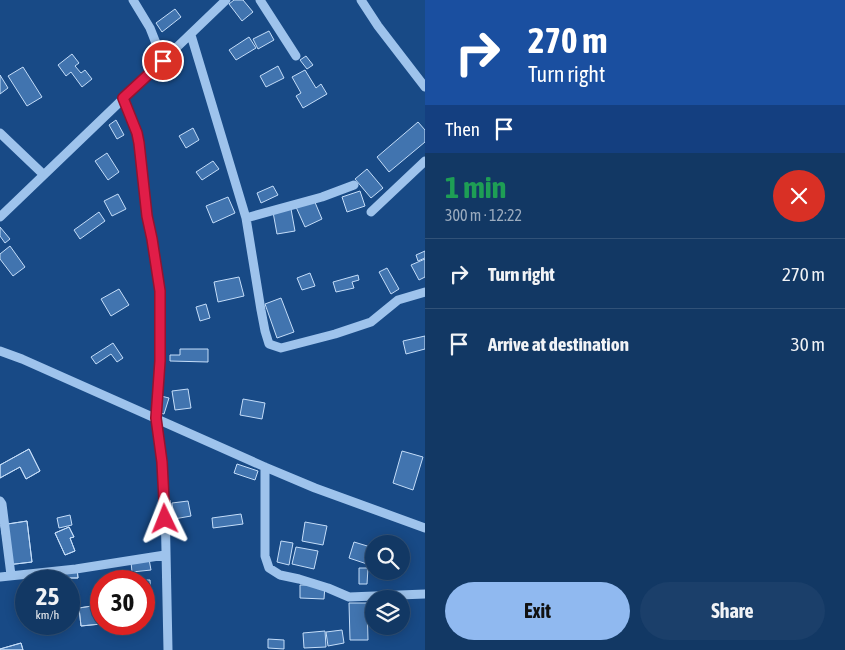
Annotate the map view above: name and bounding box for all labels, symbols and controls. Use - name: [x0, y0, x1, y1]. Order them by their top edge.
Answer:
- icon: right: [445, 20, 510, 85]
- text: 270 m: [528, 20, 607, 60]
- pin: [142, 40, 184, 82]
- icon: arrive: [149, 47, 177, 75]
- text: Turn right: [528, 61, 605, 87]
- icon: arrive: [490, 115, 518, 143]
- text: Then: [445, 118, 480, 140]
- text: 1 min: [445, 170, 506, 204]
- button: close: [773, 170, 825, 222]
- text: 300 m · 12:22: [445, 206, 522, 224]
- icon: right: [445, 260, 473, 288]
- text: Turn right: [488, 263, 555, 285]
- text: 270 m: [782, 263, 825, 285]
- icon: arrive: [445, 330, 473, 358]
- text: Arrive at destination: [488, 333, 629, 355]
- text: 30 m: [791, 333, 825, 355]
- position arrow: [138, 492, 190, 544]
- map controls: [365, 535, 410, 635]
- button: search: [365, 535, 410, 580]
- speed limit sign: 30: [90, 570, 155, 635]
- text: 25: [36, 582, 59, 610]
- button: Exit: [445, 582, 630, 640]
- button: Share: [640, 582, 825, 640]
- button: layers: [365, 590, 410, 635]
- text: km/h: [36, 608, 59, 622]

